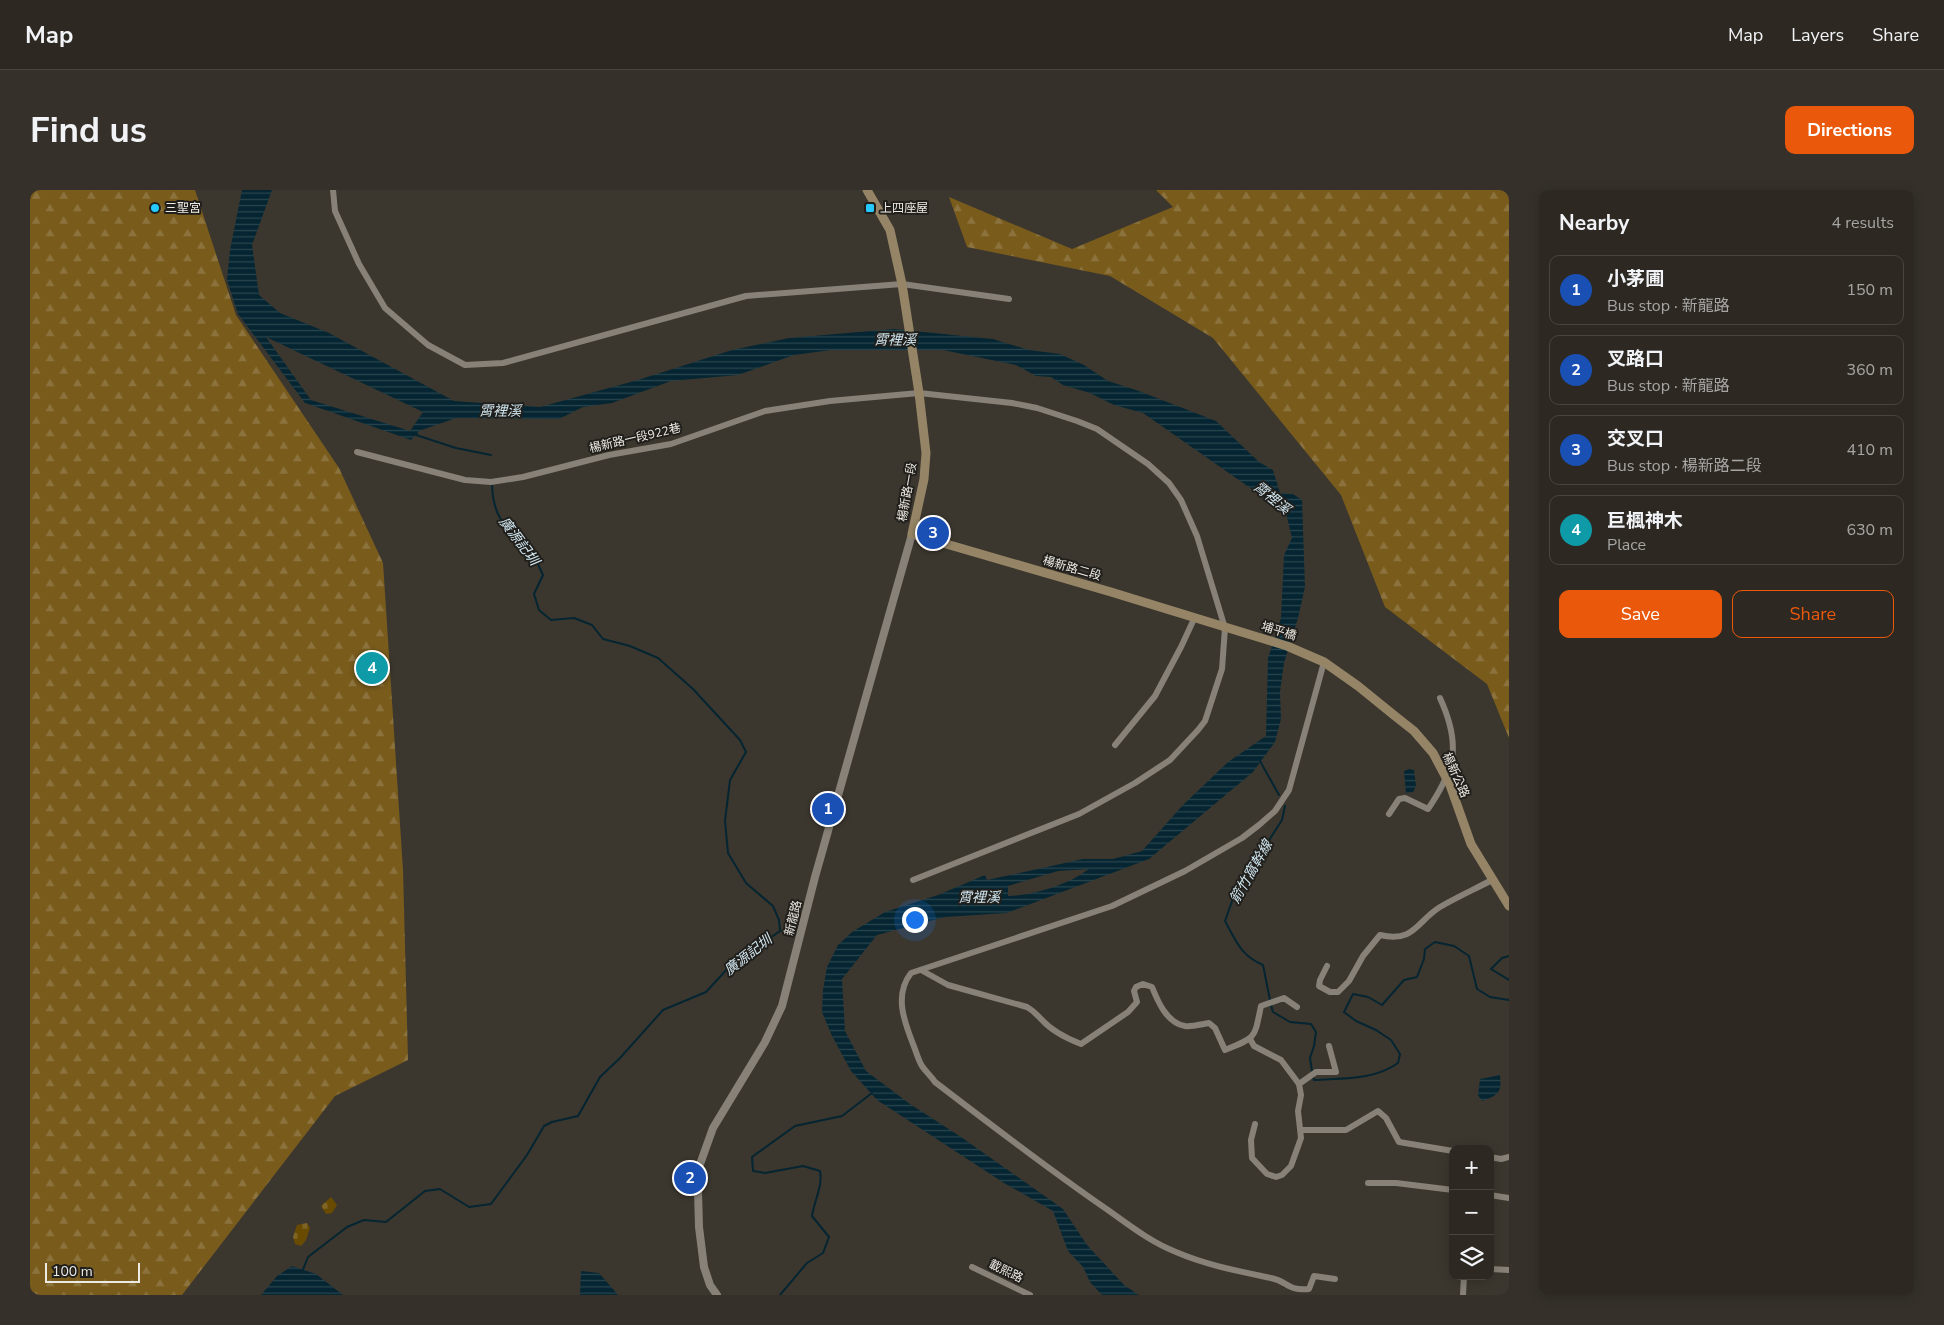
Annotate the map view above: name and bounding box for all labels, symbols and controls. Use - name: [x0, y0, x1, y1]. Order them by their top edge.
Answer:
- text: Map: [25, 19, 73, 51]
- text: Map: [1728, 23, 1763, 47]
- text: Layers: [1791, 23, 1844, 47]
- text: Share: [1872, 23, 1919, 47]
- button: Directions: [1785, 106, 1914, 154]
- text: Find us: [30, 107, 147, 154]
- place label: 三聖宮: [165, 200, 201, 216]
- place label: 上四座屋: [880, 200, 928, 216]
- marker: 三聖宮: [149, 202, 161, 214]
- marker: 上四座屋: [864, 202, 876, 214]
- text: Nearby: [1559, 209, 1629, 237]
- text: 4 results: [1832, 212, 1894, 234]
- text: 小茅圃: [1607, 266, 1664, 292]
- text: 1: [1571, 279, 1581, 301]
- text: 150 m: [1846, 279, 1893, 301]
- text: Bus stop · 新龍路: [1607, 295, 1730, 317]
- water label: 霄裡溪: [874, 330, 918, 350]
- text: 叉路口: [1607, 346, 1664, 372]
- text: 2: [1571, 359, 1581, 381]
- text: 360 m: [1846, 359, 1893, 381]
- text: Bus stop · 新龍路: [1607, 375, 1730, 397]
- water label: 霄裡溪: [479, 401, 523, 421]
- street label: 楊新路一段922巷: [588, 420, 682, 456]
- text: 交叉口: [1607, 426, 1664, 452]
- text: 3: [1571, 439, 1581, 461]
- text: 410 m: [1846, 439, 1893, 461]
- text: Bus stop · 楊新路二段: [1607, 455, 1762, 477]
- street label: 楊新路一段: [894, 461, 920, 523]
- water label: 霄裡溪: [1250, 477, 1296, 520]
- text: 巨楓神木: [1607, 508, 1683, 534]
- water label: 廣源記圳: [495, 513, 545, 571]
- pin: 3: [917, 514, 949, 552]
- text: 4: [1571, 519, 1581, 541]
- text: 630 m: [1846, 519, 1893, 541]
- text: Place: [1607, 534, 1646, 556]
- street label: 楊新路二段: [1041, 552, 1103, 584]
- button: Save: [1559, 590, 1722, 638]
- button: Share: [1732, 590, 1894, 638]
- street label: 埔平橋: [1259, 618, 1299, 644]
- pin: 4: [356, 649, 388, 687]
- street label: 楊新公路: [1439, 750, 1473, 800]
- pin: 1: [812, 790, 844, 828]
- water label: 箭竹窩幹線: [1225, 835, 1278, 907]
- water label: 霄裡溪: [958, 888, 1002, 907]
- street label: 新龍路: [781, 899, 805, 937]
- your location: [902, 907, 928, 933]
- water label: 廣源記圳: [720, 929, 777, 980]
- map controls: [1449, 1145, 1494, 1280]
- button: +: [1449, 1145, 1494, 1190]
- pin: 2: [674, 1159, 706, 1197]
- button: −: [1449, 1190, 1494, 1235]
- button: layers: [1449, 1235, 1494, 1280]
- street label: 載熙路: [986, 1256, 1026, 1286]
- scale bar: [45, 1260, 140, 1283]
- text: 100 m: [52, 1262, 93, 1281]

